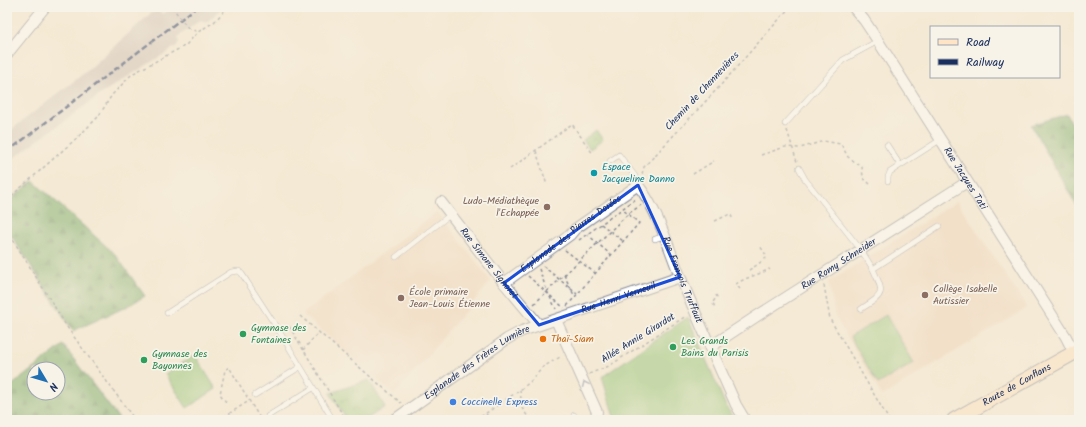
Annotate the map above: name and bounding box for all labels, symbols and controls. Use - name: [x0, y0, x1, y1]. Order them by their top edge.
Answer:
- legend: [930, 26, 1060, 78]
- text: Road: [966, 33, 991, 52]
- street label: Chemin de Chennevières: [661, 47, 744, 134]
- text: Railway: [966, 53, 1004, 72]
- street label: Rue Jacques Tati: [939, 144, 992, 213]
- place label: Espace Jacqueline Danno: [602, 159, 675, 187]
- marker: Espace Jacqueline Danno: [589, 168, 599, 178]
- street label: Esplanade des Pierres Dorées: [517, 191, 625, 277]
- place label: Ludo-Médiathèque l'Echappée: [463, 193, 539, 221]
- marker: Ludo-Médiathèque l'Echappée: [542, 202, 552, 212]
- street label: Rue Simone Signoret: [456, 224, 522, 303]
- street label: Rue François Truffaut: [658, 234, 707, 326]
- street label: Rue Romy Schneider: [798, 234, 880, 294]
- street label: Rue Henri Verneuil: [579, 278, 659, 318]
- place label: Collège Isabelle Autissier: [933, 281, 998, 309]
- place label: École primaire Jean-Louis Étienne: [409, 284, 490, 312]
- marker: Collège Isabelle Autissier: [920, 290, 930, 300]
- marker: École primaire Jean-Louis Étienne: [396, 293, 406, 303]
- street label: Allée Annie Girardot: [598, 309, 678, 367]
- place label: Gymnase des Fontaines: [251, 320, 307, 348]
- street label: Esplanade des Frères Lumière: [421, 321, 532, 404]
- marker: Gymnase des Fontaines: [238, 329, 248, 339]
- place label: Thaï-Siam: [551, 331, 594, 347]
- place label: Les Grands Bains du Parisis: [681, 333, 749, 361]
- marker: Thaï-Siam: [538, 334, 548, 344]
- marker: Les Grands Bains du Parisis: [668, 342, 678, 352]
- place label: Gymnase des Bayonnes: [152, 346, 208, 374]
- marker: Gymnase des Bayonnes: [139, 355, 149, 365]
- street label: Route de Conflans: [979, 359, 1055, 411]
- north arrow: [26, 361, 66, 401]
- text: N: [44, 378, 62, 395]
- one-way arrow: [582, 381, 590, 388]
- place label: Coccinelle Express: [461, 394, 538, 410]
- marker: Coccinelle Express: [448, 397, 458, 407]

